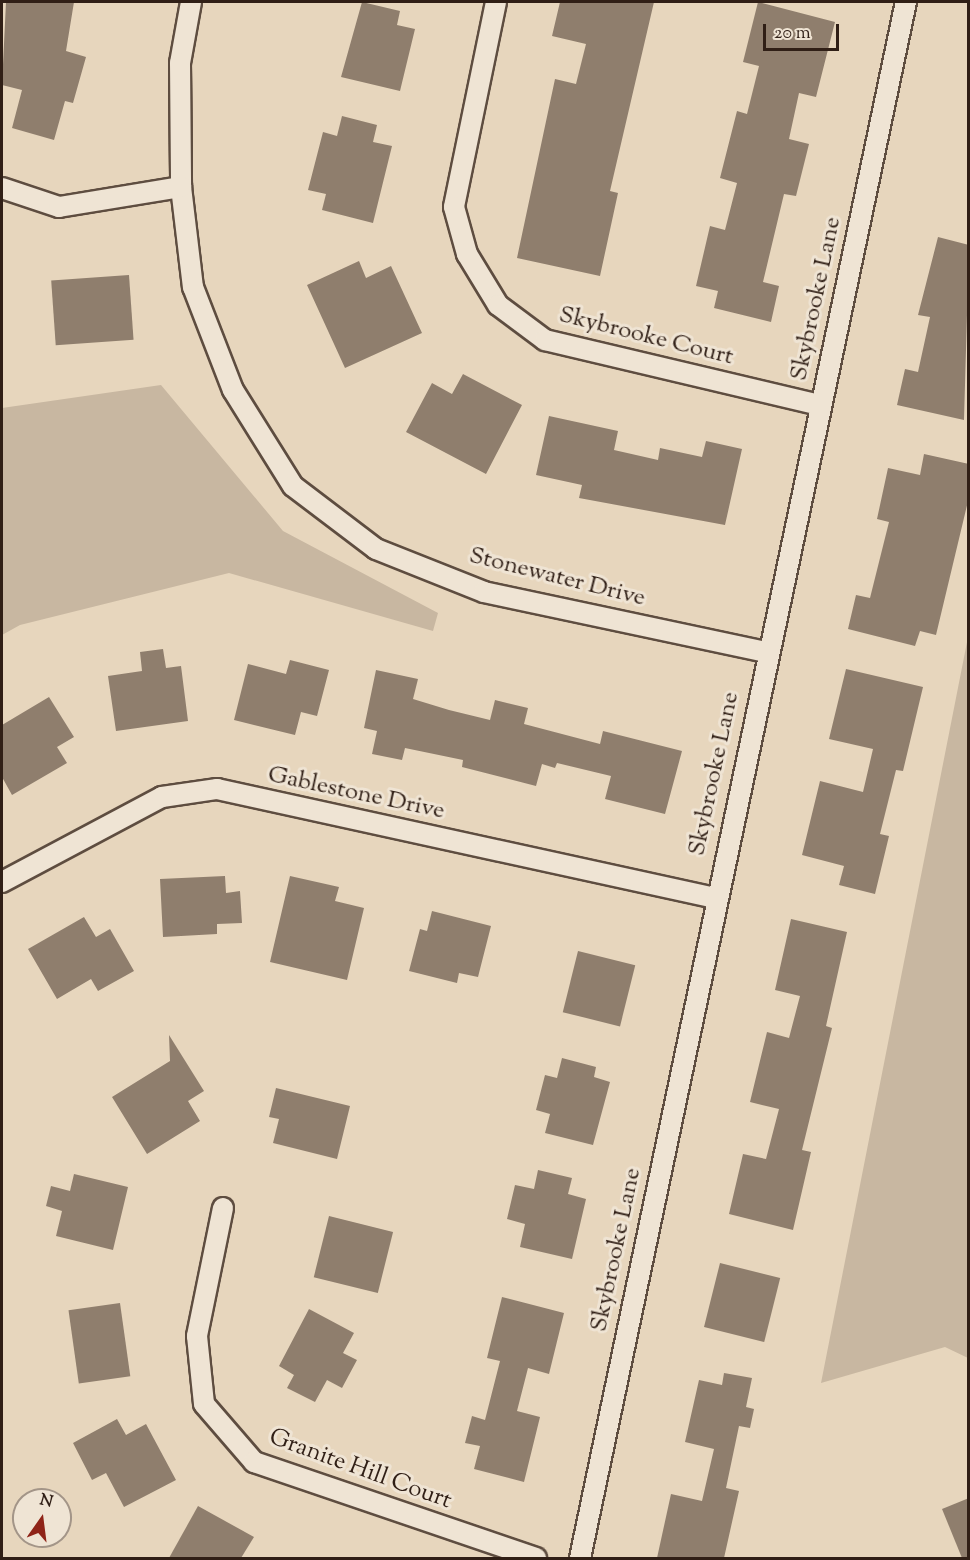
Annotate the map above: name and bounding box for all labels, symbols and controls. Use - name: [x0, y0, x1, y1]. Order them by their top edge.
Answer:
- scale bar: [766, 12, 842, 50]
- text: 20 m: [774, 21, 811, 47]
- street label: Skybrooke Lane: [786, 215, 848, 383]
- street label: Skybrooke Court: [556, 301, 736, 373]
- street label: Stonewater Drive: [466, 542, 648, 614]
- street label: Skybrooke Lane: [684, 690, 746, 858]
- street label: Gablestone Drive: [265, 761, 447, 827]
- street label: Skybrooke Lane: [586, 1166, 648, 1334]
- street label: Granite Hill Court: [265, 1424, 455, 1516]
- north arrow: [12, 1488, 72, 1548]
- text: N: [37, 1489, 55, 1515]

